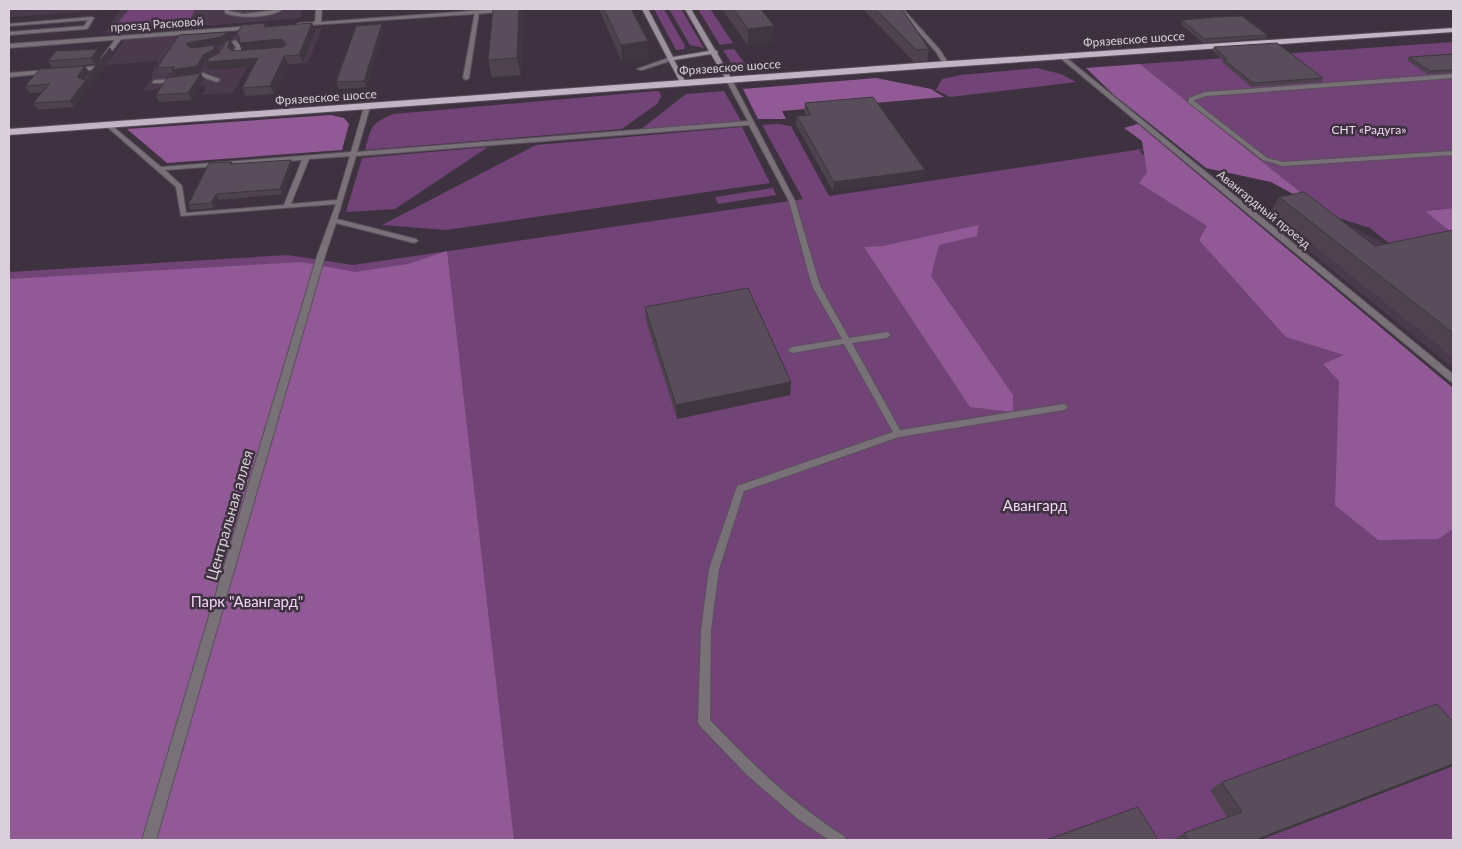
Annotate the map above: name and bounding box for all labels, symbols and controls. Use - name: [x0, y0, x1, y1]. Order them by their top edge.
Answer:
- street label: проезд Расковой: [110, 13, 204, 35]
- street label: Фрязевское шоссе: [1083, 28, 1185, 50]
- street label: Фрязевское шоссе: [679, 56, 781, 78]
- street label: Фрязевское шоссе: [275, 86, 377, 108]
- park label: СНТ «Радуга»: [1332, 122, 1406, 137]
- street label: Авангардный проезд: [1214, 167, 1314, 252]
- street label: Центральная аллея: [202, 448, 256, 582]
- park label: Авангард: [1003, 496, 1067, 514]
- park label: Парк "Авангард": [191, 592, 303, 610]

